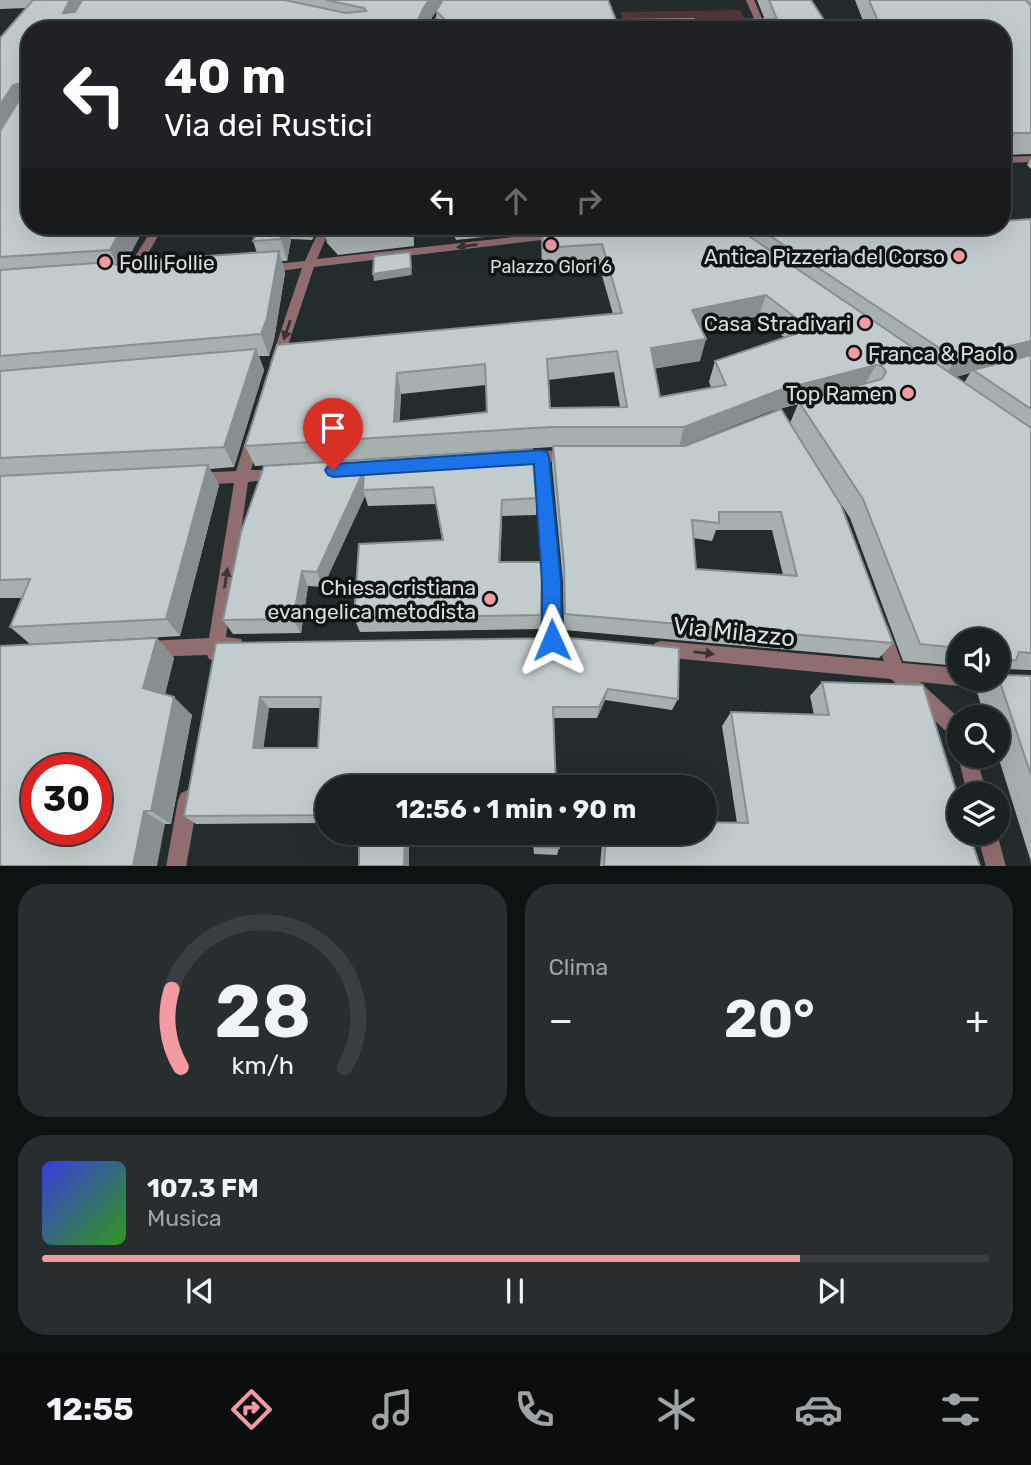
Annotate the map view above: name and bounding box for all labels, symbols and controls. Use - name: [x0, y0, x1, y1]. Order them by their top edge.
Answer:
- text: 40 m: [164, 47, 286, 105]
- icon: left: [49, 49, 140, 140]
- text: Via dei Rustici: [164, 106, 373, 144]
- icon: left: [424, 182, 462, 220]
- icon: ahead: [497, 182, 535, 220]
- icon: right: [570, 182, 608, 220]
- marker: Palazzo Glori 6: [543, 237, 559, 253]
- one-way arrow: [456, 240, 478, 251]
- place label: Antica Pizzeria del Corso: [704, 244, 945, 269]
- marker: Antica Pizzeria del Corso: [951, 248, 967, 264]
- place label: Folli Follie: [119, 250, 215, 275]
- marker: Folli Follie: [97, 254, 113, 270]
- place label: Palazzo Glori 6: [490, 256, 612, 278]
- place label: Casa Stradivari: [704, 311, 851, 336]
- marker: Casa Stradivari: [857, 315, 873, 331]
- one-way arrow: [281, 319, 292, 340]
- place label: Franca & Paolo: [868, 341, 1014, 366]
- marker: Franca & Paolo: [846, 345, 862, 361]
- place label: Top Ramen: [786, 381, 894, 406]
- marker: Top Ramen: [900, 385, 916, 401]
- pin: [303, 398, 363, 470]
- icon: arrive: [314, 409, 352, 447]
- one-way arrow: [221, 566, 232, 588]
- place label: Chiesa cristiana evangelica metodista: [268, 575, 476, 624]
- marker: Chiesa cristiana evangelica metodista: [482, 591, 498, 607]
- position arrow: [515, 603, 589, 677]
- street label: Via Milazzo: [672, 612, 796, 652]
- map controls: [947, 628, 1010, 845]
- button: sound: [947, 628, 1010, 691]
- one-way arrow: [693, 648, 715, 659]
- button: search: [947, 705, 1010, 768]
- speed limit sign: 30: [21, 754, 112, 845]
- button: layers: [947, 782, 1010, 845]
- text: 12:56 · 1 min · 90 m: [396, 794, 636, 825]
- text: Clima: [549, 953, 608, 981]
- text: 28: [214, 969, 311, 1055]
- text: 20°: [724, 988, 815, 1050]
- text: −: [549, 997, 573, 1043]
- text: +: [965, 997, 989, 1043]
- text: km/h: [231, 1050, 293, 1079]
- text: 107.3 FM: [147, 1173, 259, 1204]
- text: Musica: [147, 1204, 222, 1232]
- icon: previous: [181, 1272, 219, 1310]
- icon: pause: [496, 1272, 534, 1310]
- icon: next: [812, 1272, 850, 1310]
- icon: directions: [227, 1385, 276, 1434]
- icon: music: [368, 1385, 417, 1434]
- icon: phone: [510, 1385, 559, 1434]
- icon: climate: [652, 1385, 701, 1434]
- icon: car: [794, 1385, 843, 1434]
- icon: filters: [936, 1385, 985, 1434]
- text: 12:55: [46, 1390, 134, 1428]

